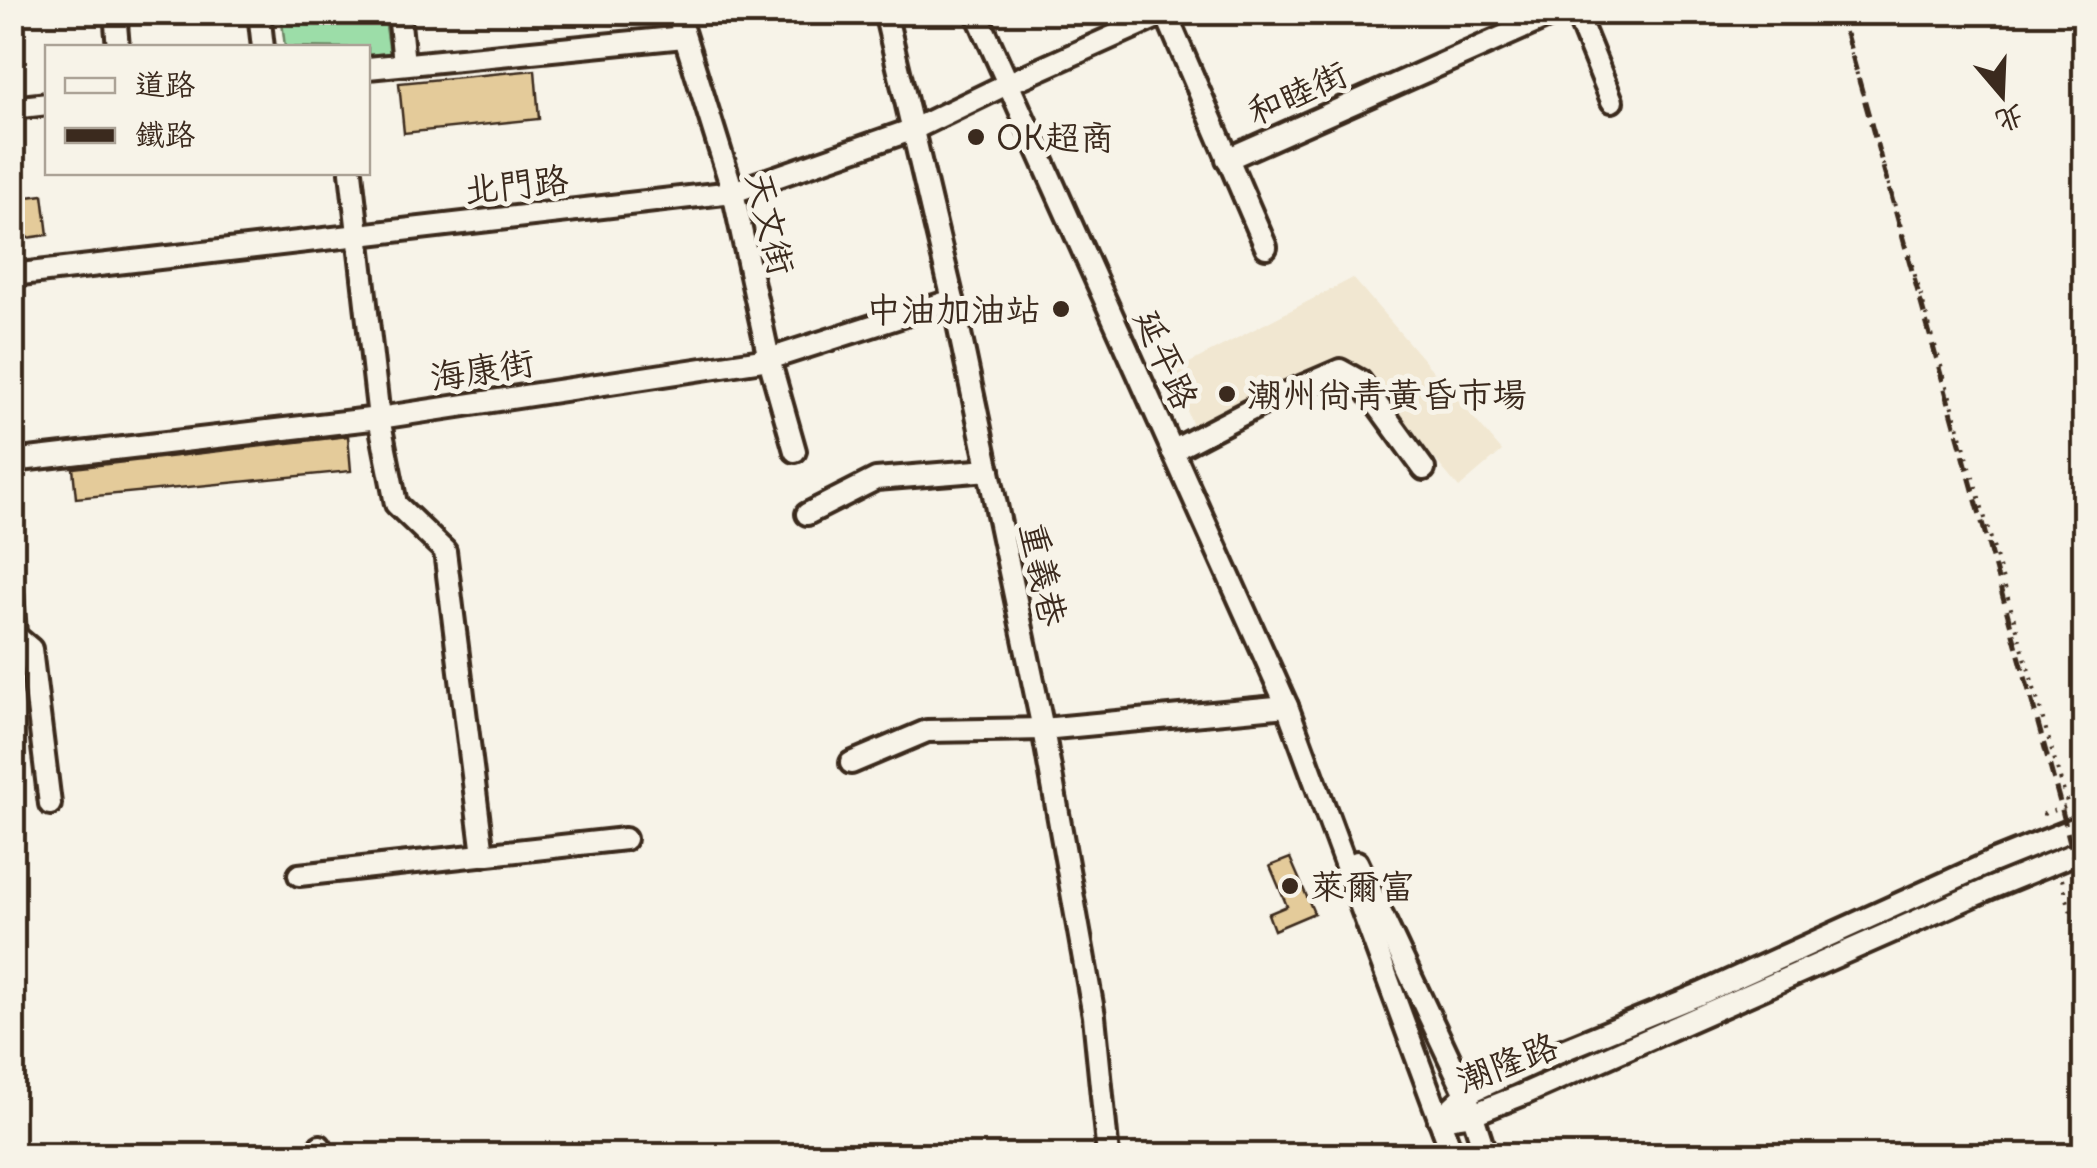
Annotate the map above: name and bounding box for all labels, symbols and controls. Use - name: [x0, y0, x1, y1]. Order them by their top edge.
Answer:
- legend: [45, 45, 370, 175]
- north arrow: [1952, 45, 2052, 145]
- street label: 和睦街: [1240, 51, 1354, 133]
- text: 道路: [135, 65, 195, 103]
- text: 北: [1991, 97, 2029, 140]
- text: 鐵路: [135, 115, 195, 153]
- place label: OK超商: [996, 115, 1115, 159]
- marker: OK超商: [965, 126, 987, 148]
- street label: 北門路: [461, 157, 571, 211]
- street label: 天文街: [737, 167, 805, 279]
- place label: 中油加油站: [866, 287, 1041, 331]
- marker: 中油加油站: [1050, 298, 1072, 320]
- street label: 延平路: [1126, 302, 1208, 416]
- street label: 海康街: [427, 339, 537, 399]
- place label: 潮州尚青黃昏市場: [1247, 372, 1527, 416]
- marker: 潮州尚青黃昏市場: [1216, 383, 1238, 405]
- street label: 重義巷: [1012, 518, 1076, 630]
- place label: 萊爾富: [1310, 864, 1415, 908]
- marker: 萊爾富: [1279, 875, 1301, 897]
- street label: 潮隆路: [1450, 1023, 1564, 1101]

